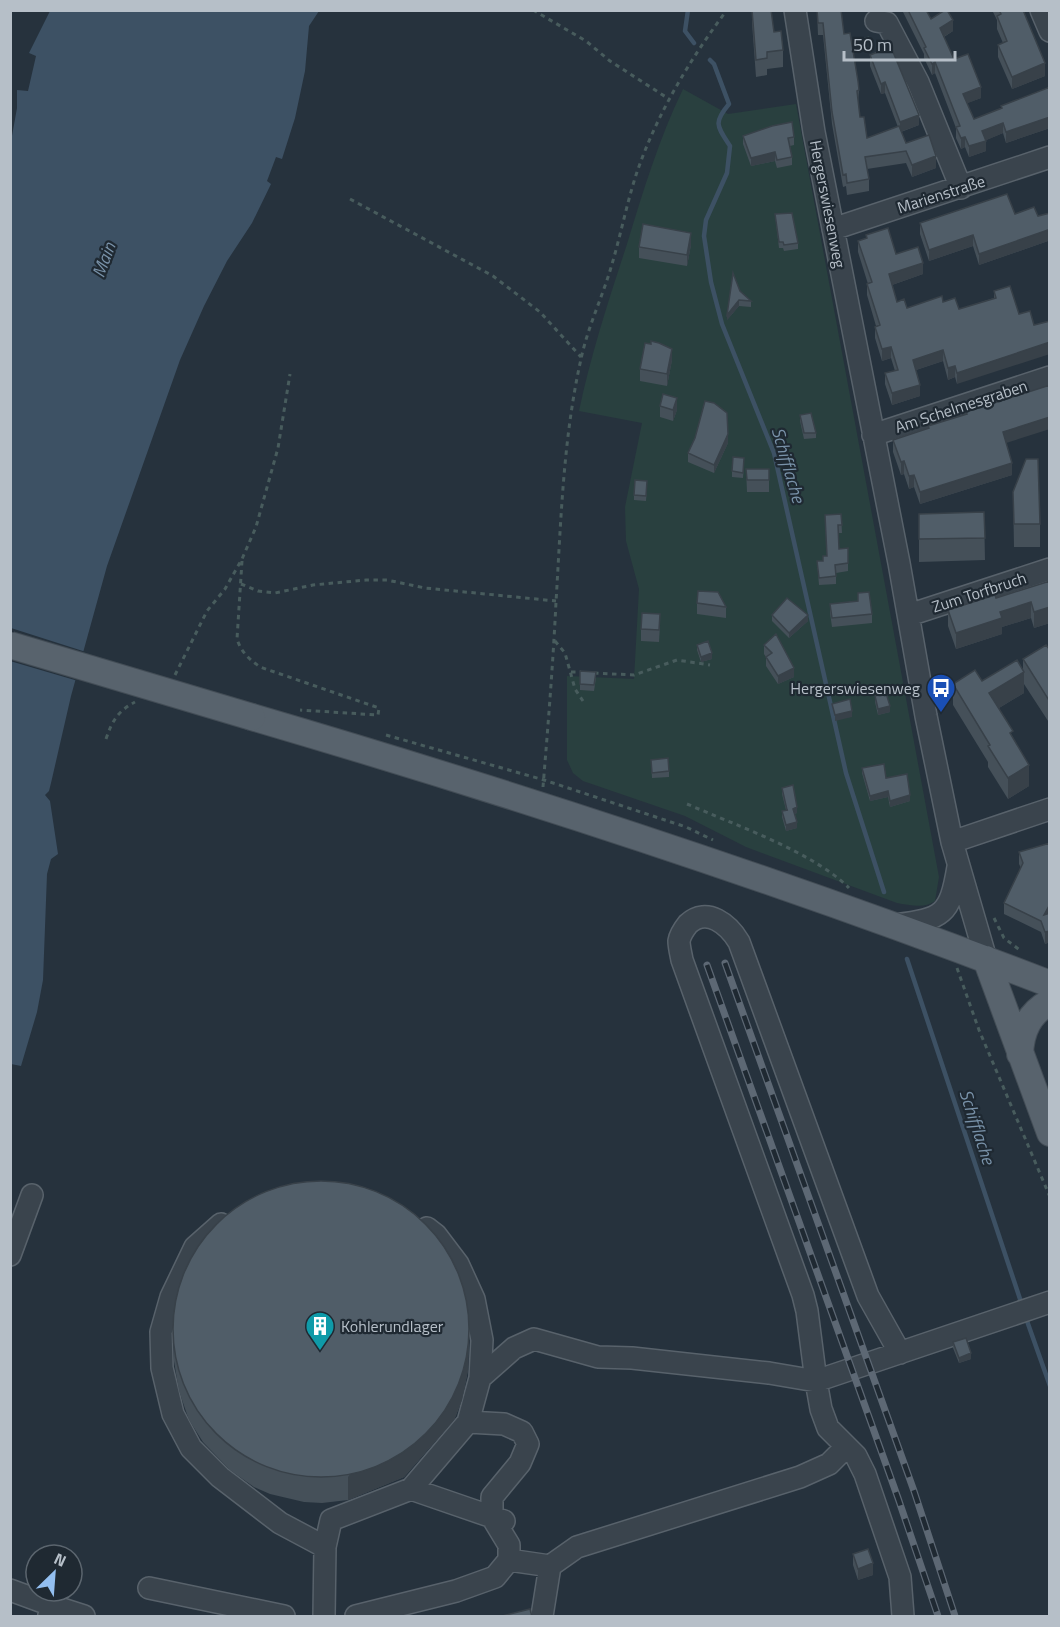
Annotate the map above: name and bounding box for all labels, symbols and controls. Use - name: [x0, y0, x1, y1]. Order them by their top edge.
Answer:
- scale bar: [844, 24, 955, 62]
- text: 50 m: [853, 31, 892, 58]
- street label: Hergerswiesenweg: [804, 138, 852, 270]
- street label: Marienstraße: [894, 169, 988, 219]
- water label: Main: [85, 238, 123, 281]
- street label: Am Schelmesgraben: [892, 373, 1030, 439]
- water label: Schifflache: [765, 424, 813, 507]
- street label: Zum Torfbruch: [929, 565, 1029, 619]
- bus stop icon: Hergerswiesenweg: [925, 672, 957, 714]
- place label: Hergerswiesenweg: [790, 676, 920, 700]
- water label: Schifflache: [953, 1086, 1003, 1169]
- building icon: Kohlerundlager: [304, 1310, 336, 1352]
- place label: Kohlerundlager: [341, 1314, 444, 1338]
- north arrow: [24, 1543, 84, 1603]
- text: N: [50, 1546, 70, 1573]

